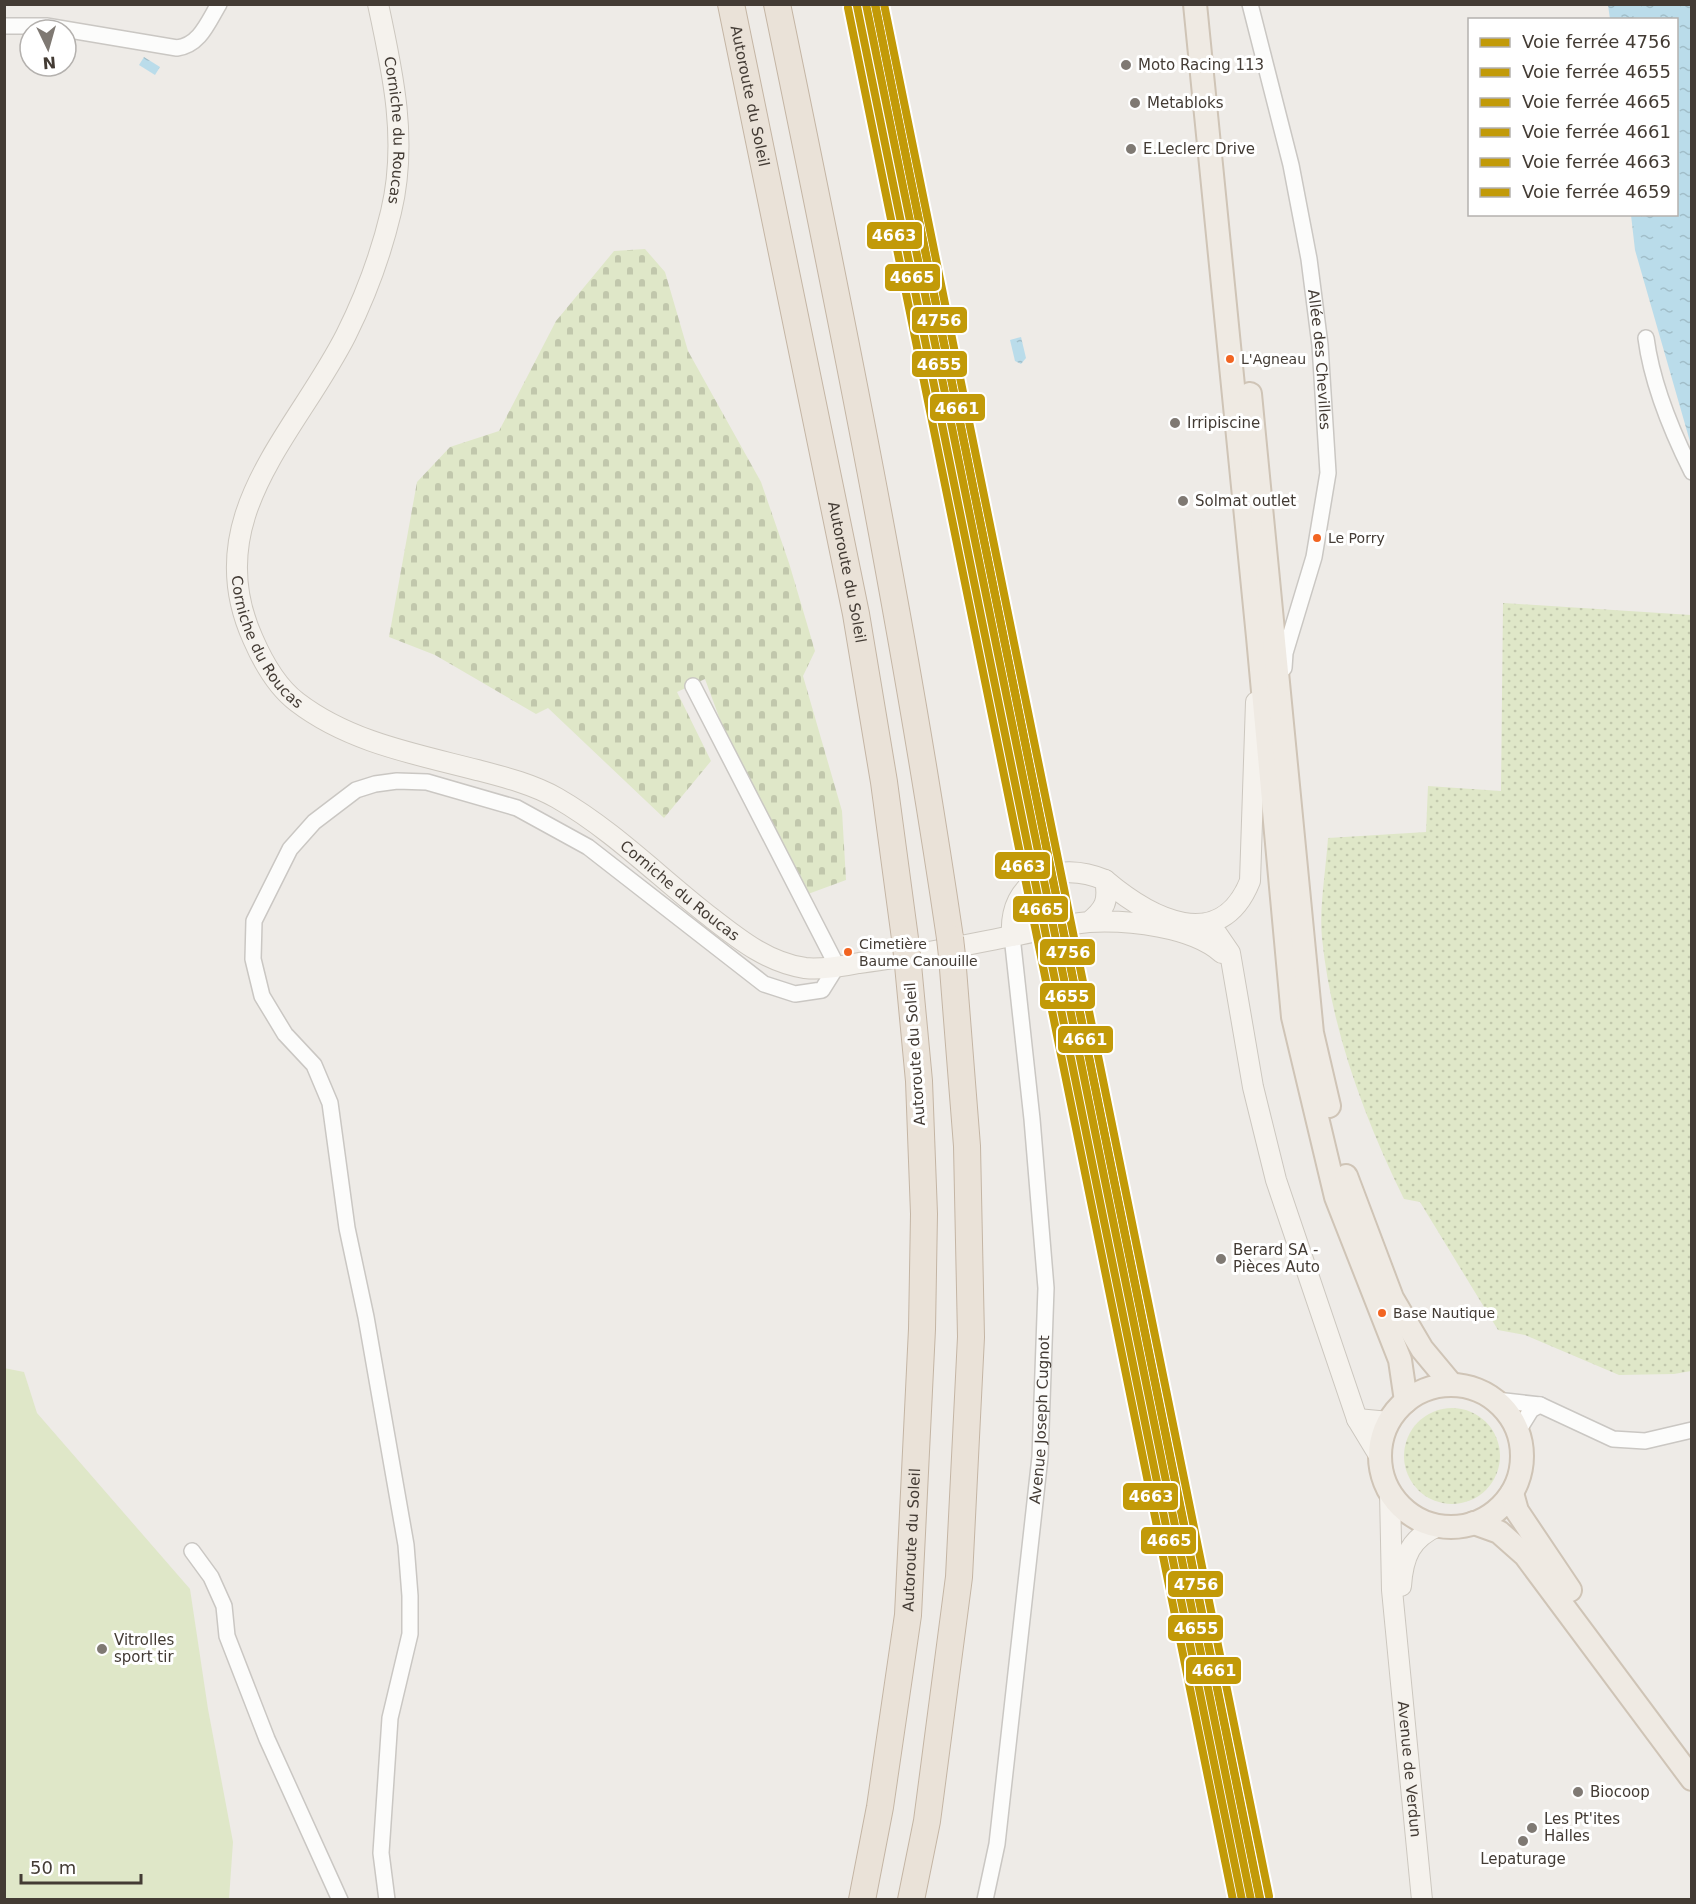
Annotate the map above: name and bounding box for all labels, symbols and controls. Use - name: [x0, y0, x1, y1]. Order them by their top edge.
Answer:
- north arrow: [18, 18, 78, 78]
- legend: [1468, 18, 1678, 216]
- street label: Autoroute du Soleil: [727, 24, 773, 168]
- text: Voie ferrée 4756: [1522, 31, 1671, 52]
- text: N: [42, 52, 57, 72]
- street label: Corniche du Roucas: [380, 55, 408, 206]
- place label: Moto Racing 113: [1138, 56, 1264, 74]
- marker: Moto Racing 113: [1119, 58, 1133, 72]
- text: Voie ferrée 4655: [1522, 61, 1671, 82]
- text: Voie ferrée 4665: [1522, 91, 1671, 112]
- place label: Metabloks: [1147, 94, 1224, 112]
- marker: Metabloks: [1128, 96, 1142, 110]
- text: Voie ferrée 4661: [1522, 121, 1671, 142]
- place label: E.Leclerc Drive: [1143, 140, 1255, 158]
- marker: E.Leclerc Drive: [1124, 142, 1138, 156]
- text: Voie ferrée 4663: [1522, 151, 1671, 172]
- text: Voie ferrée 4659: [1522, 181, 1671, 202]
- line badge: 4663: [866, 221, 923, 250]
- text: 4663: [872, 226, 916, 245]
- line badge: 4665: [884, 263, 941, 292]
- text: 4665: [890, 268, 934, 287]
- street label: Allée des Chevilles: [1304, 288, 1334, 430]
- line badge: 4756: [911, 306, 968, 334]
- text: 4756: [917, 311, 961, 330]
- line badge: 4655: [911, 350, 968, 378]
- place label: L'Agneau: [1241, 351, 1306, 367]
- marker: L'Agneau: [1224, 353, 1236, 365]
- text: 4655: [917, 355, 961, 374]
- line badge: 4661: [929, 393, 986, 422]
- text: 4661: [935, 399, 979, 418]
- place label: Irripiscine: [1187, 414, 1260, 432]
- marker: Irripiscine: [1168, 416, 1182, 430]
- place label: Solmat outlet: [1195, 492, 1296, 510]
- marker: Solmat outlet: [1176, 494, 1190, 508]
- street label: Autoroute du Soleil: [824, 500, 870, 644]
- place label: Le Porry: [1328, 530, 1385, 546]
- marker: Le Porry: [1311, 532, 1323, 544]
- street label: Corniche du Roucas: [228, 575, 307, 712]
- street label: Corniche du Roucas: [616, 837, 743, 945]
- line badge: 4663: [994, 851, 1051, 880]
- text: 4663: [1001, 857, 1045, 876]
- line badge: 4665: [1012, 895, 1069, 923]
- text: 4665: [1019, 900, 1063, 919]
- place label: Cimetière Baume Canouille: [859, 936, 978, 969]
- line badge: 4756: [1039, 938, 1096, 966]
- text: 4756: [1046, 943, 1090, 962]
- marker: Cimetière Baume Canouille: [842, 946, 854, 958]
- street label: Autoroute du Soleil: [901, 982, 929, 1126]
- line badge: 4655: [1039, 982, 1096, 1010]
- text: 4655: [1045, 987, 1089, 1006]
- line badge: 4661: [1057, 1025, 1114, 1054]
- text: 4661: [1063, 1030, 1107, 1049]
- place label: Berard SA - Pièces Auto: [1233, 1241, 1320, 1276]
- marker: Berard SA - Pièces Auto: [1214, 1252, 1228, 1266]
- place label: Base Nautique: [1393, 1305, 1495, 1321]
- marker: Base Nautique: [1376, 1307, 1388, 1319]
- street label: Avenue Joseph Cugnot: [1026, 1335, 1053, 1505]
- street label: Autoroute du Soleil: [899, 1468, 924, 1612]
- line badge: 4663: [1122, 1482, 1179, 1511]
- text: 4663: [1129, 1487, 1173, 1506]
- line badge: 4665: [1140, 1526, 1197, 1555]
- text: 4665: [1147, 1531, 1191, 1550]
- line badge: 4756: [1167, 1570, 1224, 1598]
- text: 4756: [1174, 1575, 1218, 1594]
- line badge: 4655: [1167, 1614, 1224, 1642]
- text: 4655: [1174, 1619, 1218, 1638]
- place label: Vitrolles sport tir: [114, 1631, 175, 1666]
- marker: Vitrolles sport tir: [95, 1642, 109, 1656]
- line badge: 4661: [1185, 1656, 1242, 1685]
- text: 4661: [1192, 1661, 1236, 1680]
- street label: Avenue de Verdun: [1394, 1700, 1425, 1838]
- place label: Biocoop: [1590, 1783, 1650, 1801]
- marker: Biocoop: [1571, 1785, 1585, 1799]
- place label: Les Pt'ites Halles: [1544, 1810, 1620, 1845]
- marker: Les Pt'ites Halles: [1525, 1821, 1539, 1835]
- marker: Lepaturage: [1516, 1834, 1530, 1848]
- scale bar: [21, 1847, 141, 1885]
- place label: Lepaturage: [1480, 1850, 1566, 1868]
- text: 50 m: [30, 1857, 76, 1878]

